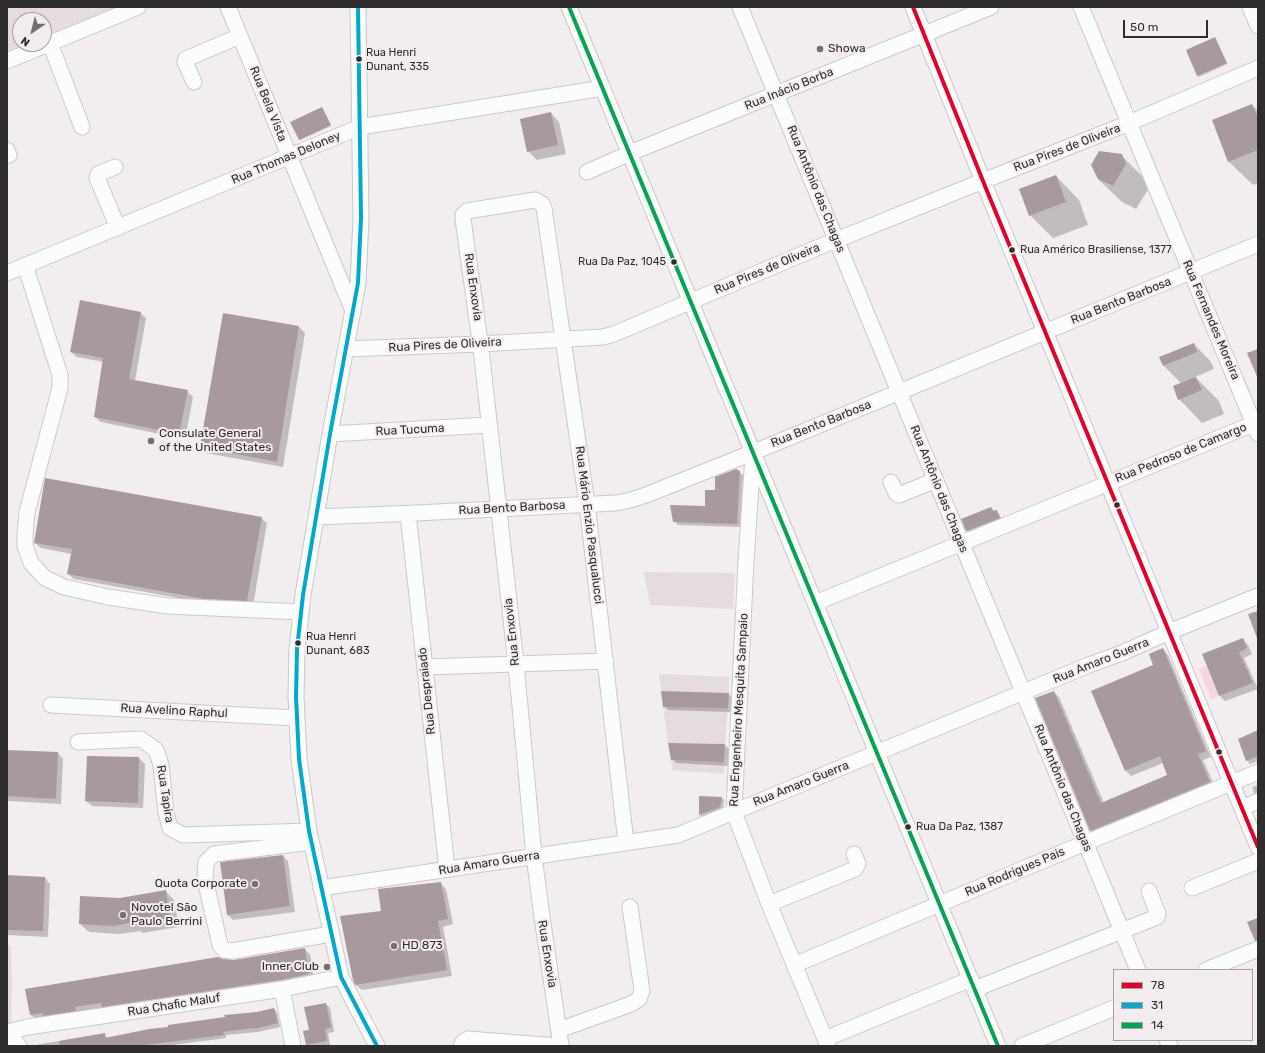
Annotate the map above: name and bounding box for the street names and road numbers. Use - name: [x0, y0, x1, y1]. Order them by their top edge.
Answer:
- street label: Rua Bela Vista: [246, 64, 290, 144]
- street label: Rua Inácio Borba: [743, 65, 835, 113]
- street label: Rua Pires de Oliveira: [1012, 121, 1122, 175]
- street label: Rua Antônio das Chagas: [784, 123, 848, 255]
- street label: Rua Thomas Deloney: [229, 128, 343, 188]
- street label: Rua Pires de Oliveira: [712, 240, 822, 298]
- street label: Rua Enxovia: [461, 252, 485, 322]
- street label: Rua Fernandes Moreira: [1179, 258, 1243, 382]
- street label: Rua Bento Barbosa: [1069, 274, 1173, 328]
- street label: Rua Pires de Oliveira: [388, 335, 502, 355]
- street label: Rua Bento Barbosa: [769, 397, 873, 451]
- street label: Rua Pedroso de Camargo: [1113, 420, 1249, 486]
- street label: Rua Tucuma: [375, 421, 445, 439]
- street label: Rua Antônio das Chagas: [907, 423, 971, 555]
- street label: Rua Mário Enzio Pasqualucci: [572, 445, 606, 605]
- street label: Rua Bento Barbosa: [458, 498, 566, 518]
- street label: Rua Enxovia: [501, 597, 523, 667]
- street label: Rua Engenheiro Mesquita Sampaio: [727, 613, 751, 807]
- street label: Rua Amaro Guerra: [1051, 635, 1151, 687]
- street label: Rua Despraiado: [415, 647, 439, 735]
- street label: Rua Avelino Raphul: [120, 701, 228, 721]
- street label: Rua Antônio das Chagas: [1031, 722, 1095, 854]
- street label: Rua Amaro Guerra: [751, 758, 851, 810]
- street label: Rua Tapira: [153, 764, 177, 824]
- street label: Rua Rodrigues Pais: [963, 844, 1067, 900]
- street label: Rua Amaro Guerra: [437, 848, 541, 878]
- street label: Rua Enxovia: [535, 919, 559, 989]
- street label: Rua Chafic Maluf: [127, 991, 221, 1019]

